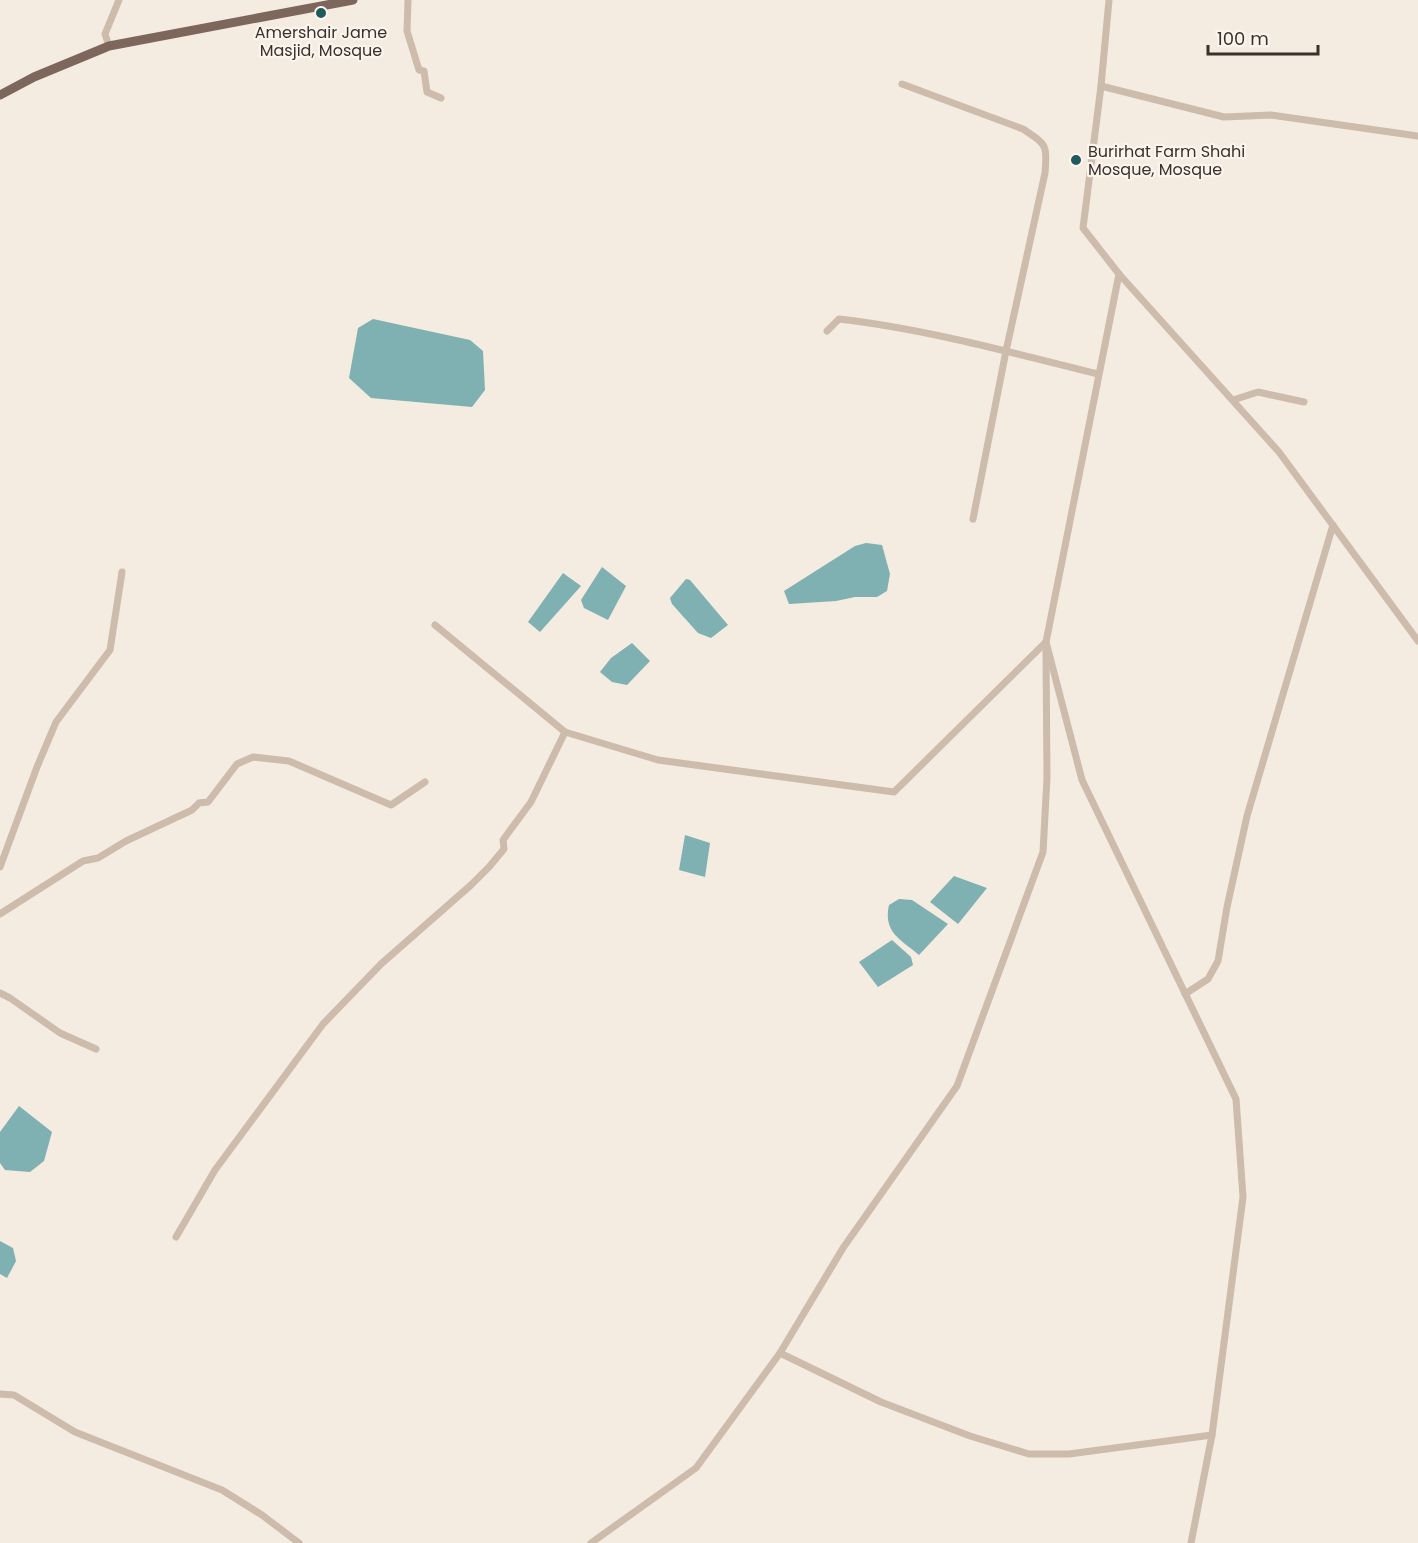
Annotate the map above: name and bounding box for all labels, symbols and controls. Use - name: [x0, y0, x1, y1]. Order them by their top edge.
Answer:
- marker: Amershair Jame Masjid, Mosque: [314, 6, 328, 20]
- scale bar: [1208, 18, 1318, 56]
- place label: Amershair Jame Masjid, Mosque: [255, 21, 387, 62]
- text: 100 m: [1217, 26, 1269, 51]
- place label: Burirhat Farm Shahi Mosque, Mosque: [1088, 140, 1245, 181]
- marker: Burirhat Farm Shahi Mosque, Mosque: [1069, 153, 1083, 167]

